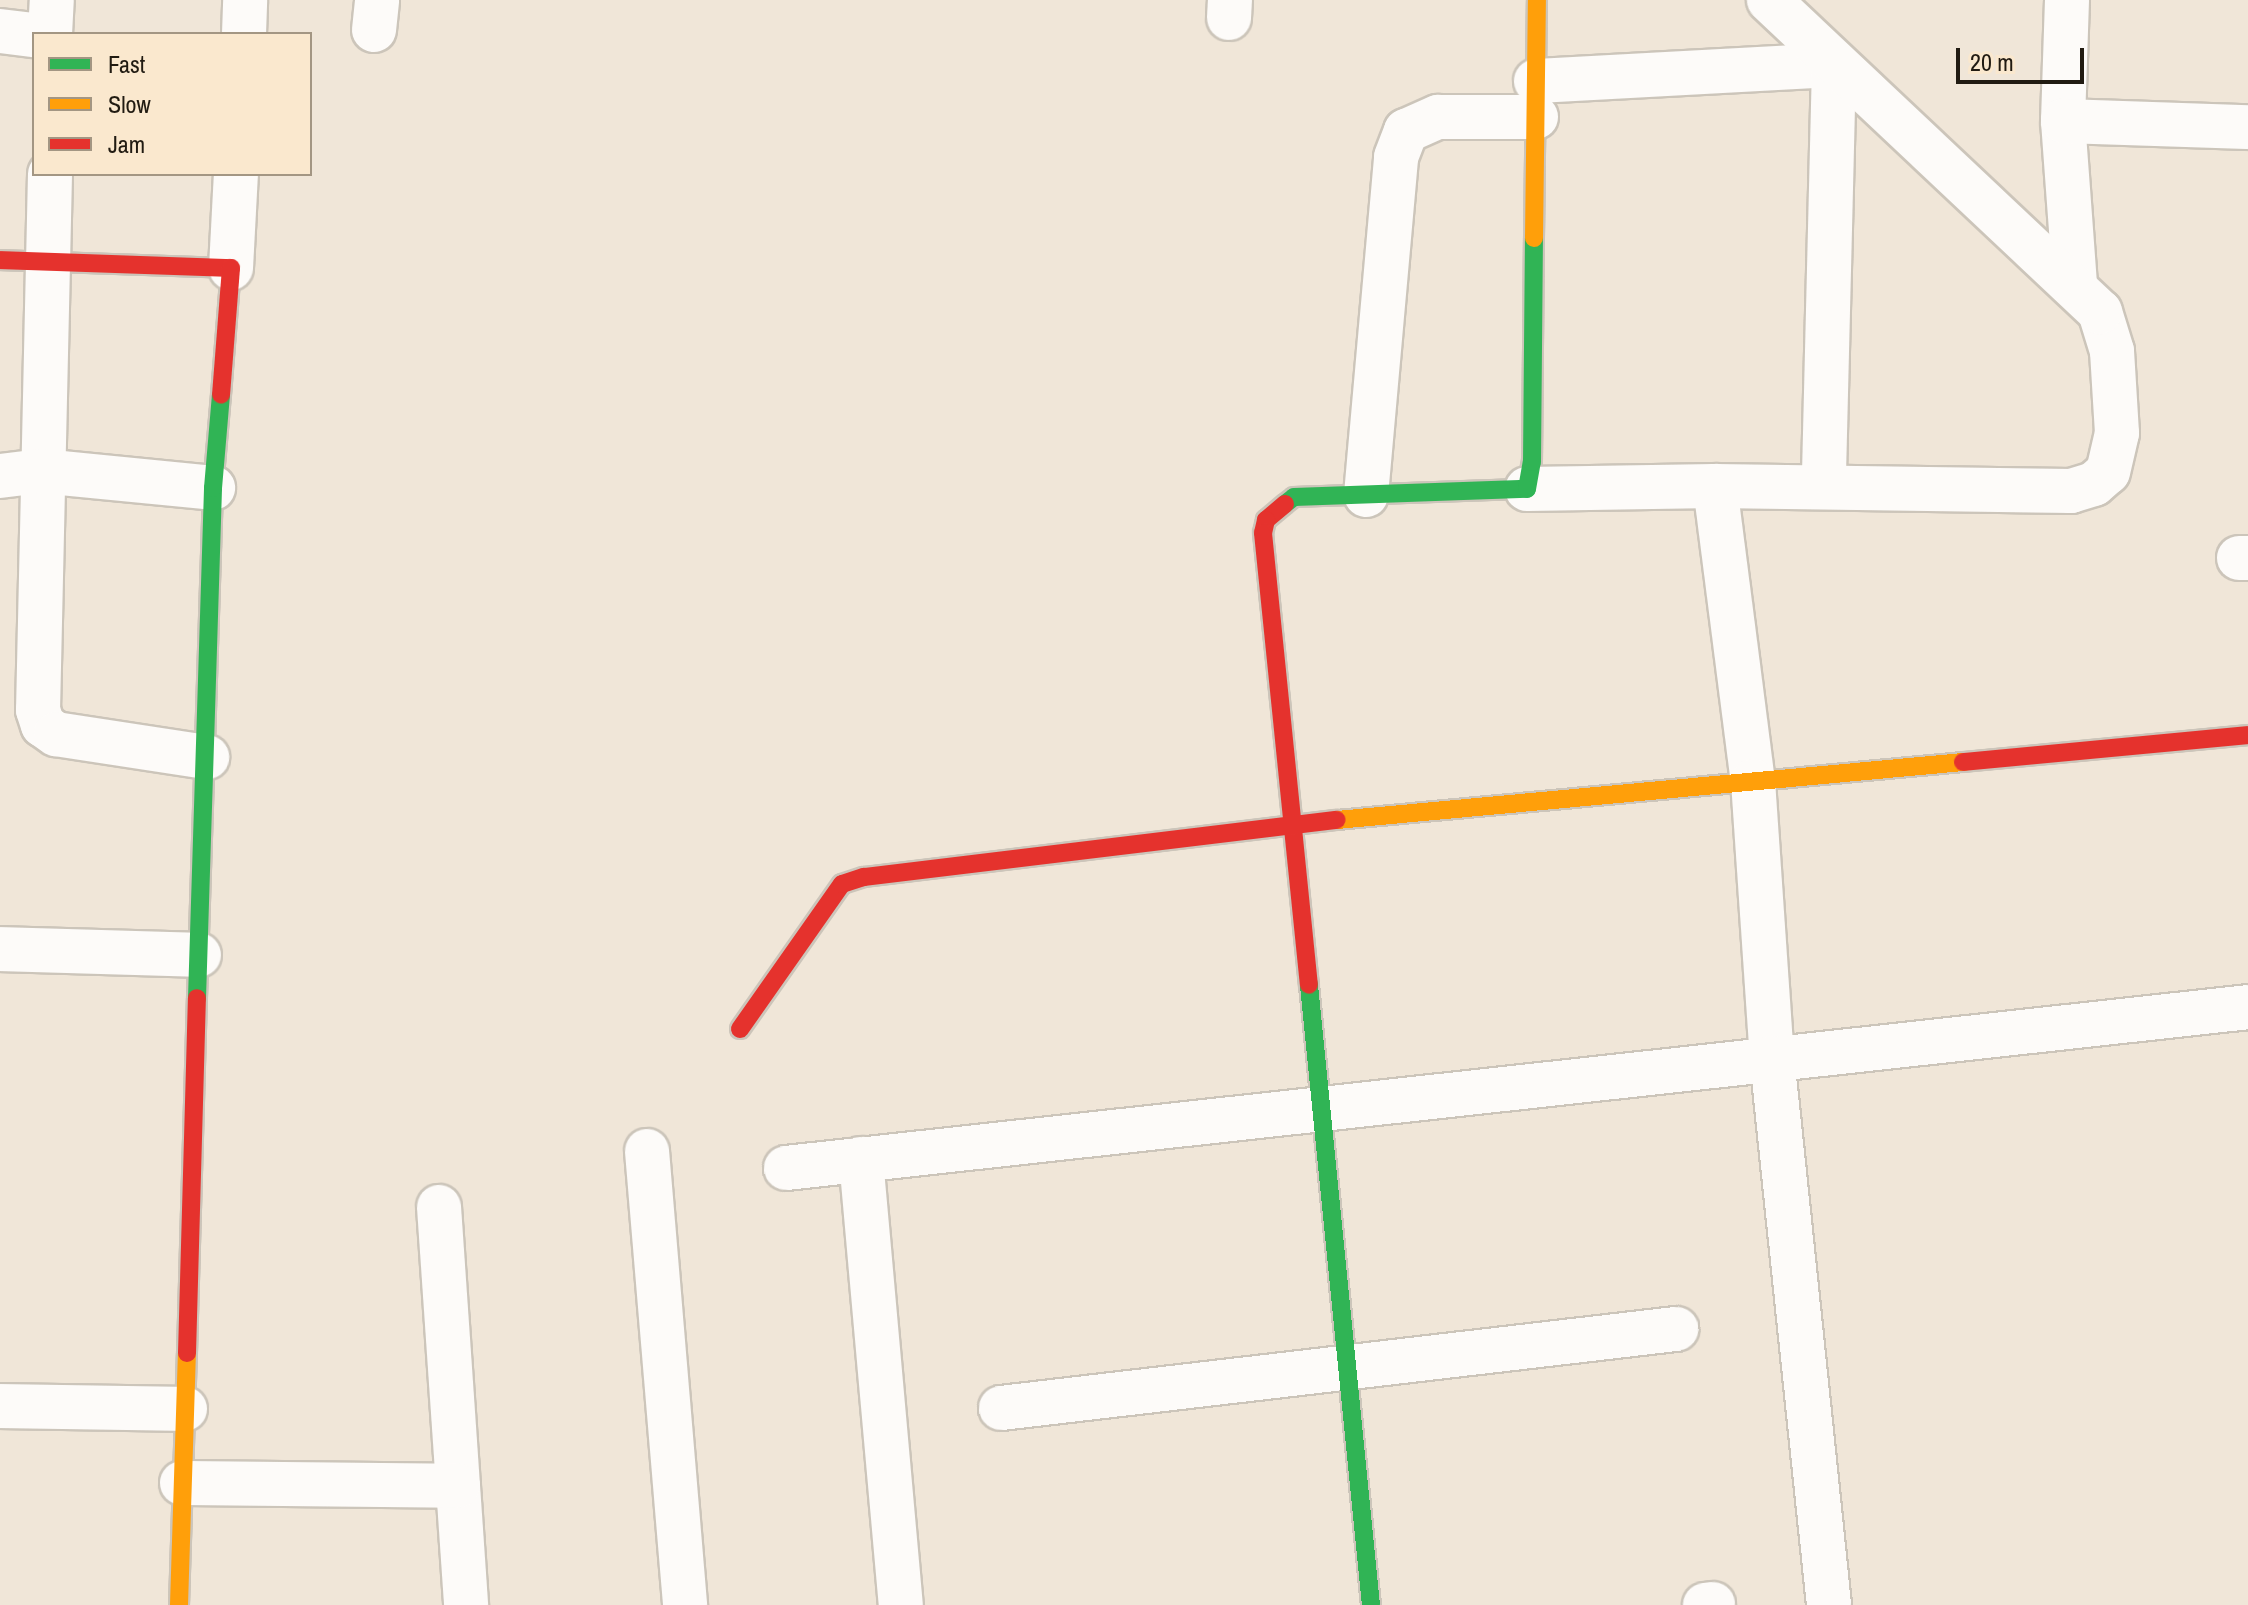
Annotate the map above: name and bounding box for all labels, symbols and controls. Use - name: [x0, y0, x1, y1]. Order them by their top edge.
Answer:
- legend: [32, 32, 312, 176]
- scale bar: [1960, 32, 2088, 82]
- text: 20 m: [1970, 46, 2014, 78]
- text: Fast: [108, 48, 145, 80]
- text: Slow: [108, 88, 151, 120]
- text: Jam: [108, 128, 145, 160]

